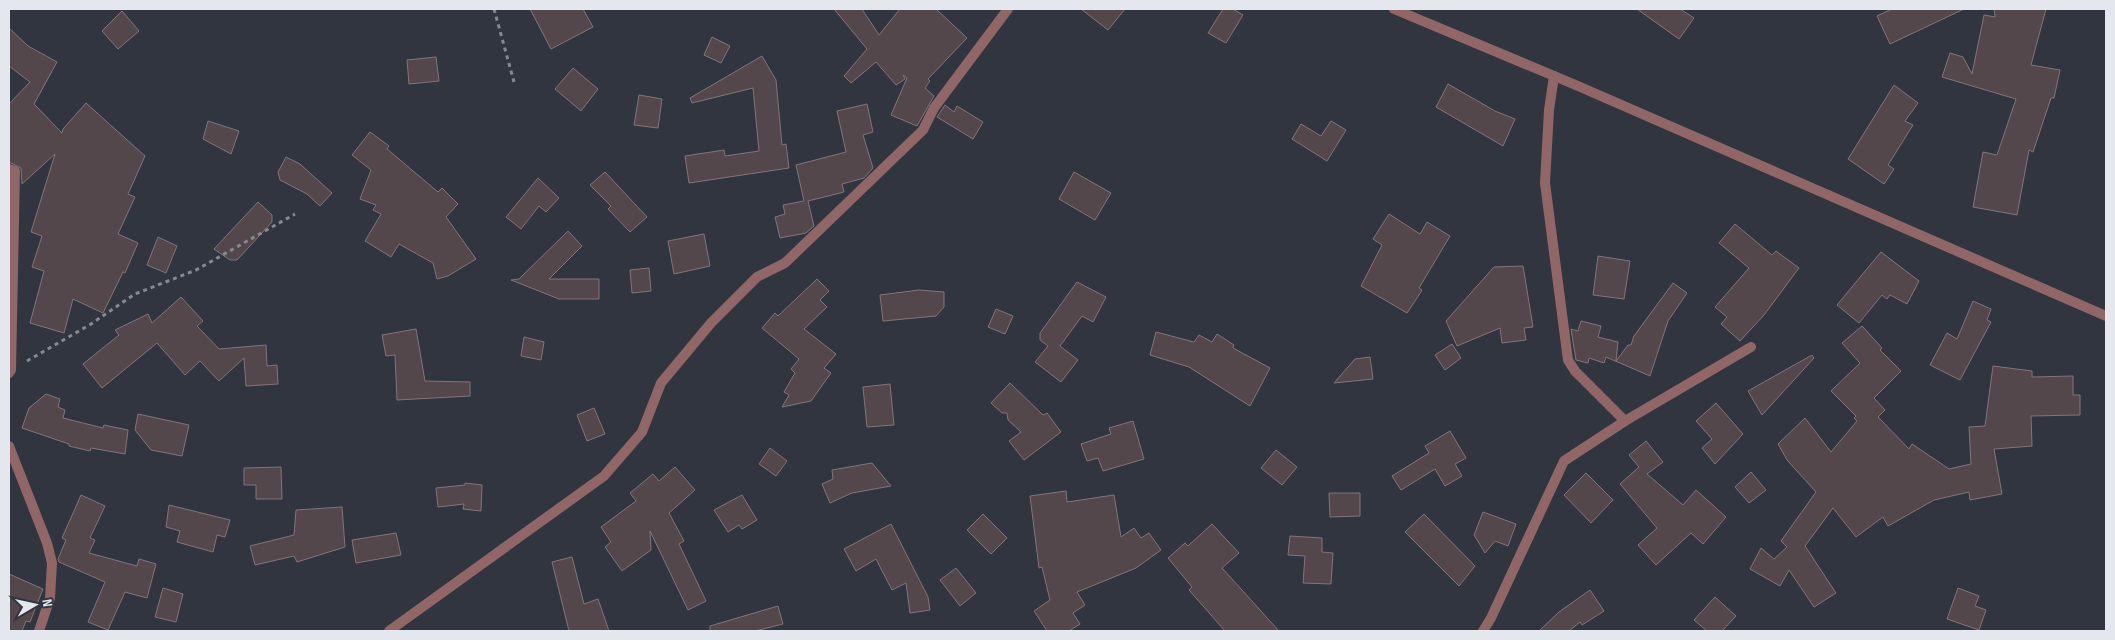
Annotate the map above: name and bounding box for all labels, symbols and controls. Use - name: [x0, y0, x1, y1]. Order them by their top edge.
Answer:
- north arrow: [10, 580, 60, 630]
- text: N: [38, 598, 56, 608]

